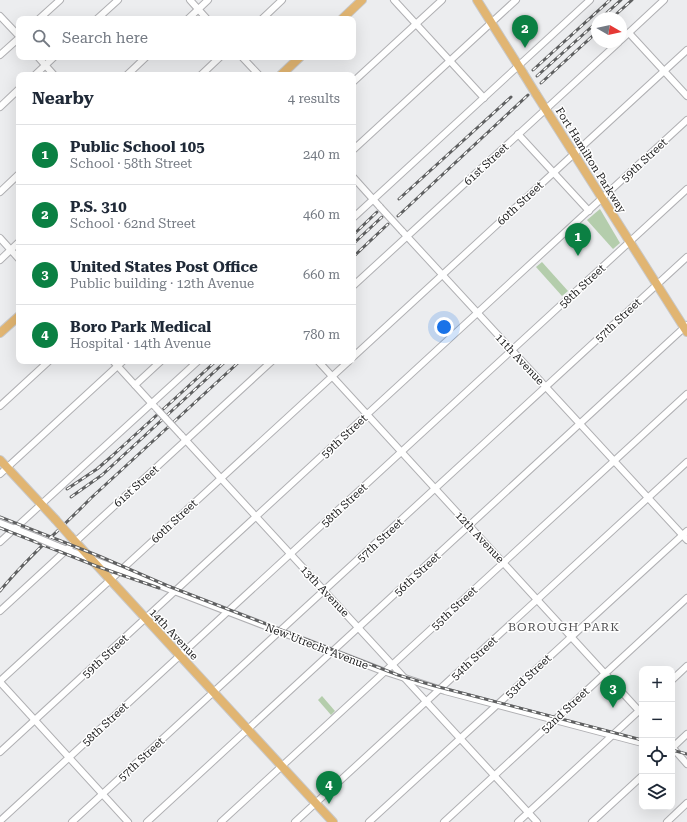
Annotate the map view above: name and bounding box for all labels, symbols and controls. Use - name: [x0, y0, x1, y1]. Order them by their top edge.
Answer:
- north arrow: [591, 12, 627, 48]
- pin: 2: [512, 15, 538, 48]
- search box: [16, 16, 356, 60]
- icon: search: [30, 27, 52, 49]
- text: Search here: [62, 29, 148, 47]
- text: Nearby: [32, 88, 94, 108]
- text: 4 results: [288, 91, 340, 106]
- street label: Fort Hamilton Parkway: [553, 105, 629, 216]
- street label: 59th Street: [619, 136, 670, 185]
- text: Public School 105: [70, 138, 205, 156]
- street label: 61st Street: [461, 141, 511, 188]
- text: 1: [41, 147, 49, 162]
- text: 240 m: [303, 147, 340, 162]
- text: School · 58th Street: [70, 156, 192, 171]
- street label: 60th Street: [495, 179, 546, 228]
- text: P.S. 310: [70, 198, 127, 216]
- text: 2: [41, 207, 49, 222]
- text: 460 m: [303, 207, 340, 222]
- text: School · 62nd Street: [70, 216, 196, 231]
- pin: 1: [565, 223, 591, 256]
- text: United States Post Office: [70, 258, 258, 276]
- street label: 58th Street: [557, 262, 608, 311]
- text: 3: [41, 267, 49, 282]
- text: 660 m: [303, 267, 340, 282]
- text: Public building · 12th Avenue: [70, 276, 254, 291]
- street label: 57th Street: [593, 296, 644, 345]
- your location: [434, 317, 454, 337]
- text: Boro Park Medical: [70, 318, 211, 336]
- text: 4: [41, 327, 49, 342]
- text: 780 m: [303, 327, 340, 342]
- street label: 11th Avenue: [492, 331, 547, 388]
- text: Hospital · 14th Avenue: [70, 336, 211, 351]
- street label: 59th Street: [319, 412, 370, 461]
- street label: 61st Street: [111, 463, 161, 510]
- street label: 58th Street: [319, 481, 370, 530]
- street label: 60th Street: [149, 497, 200, 546]
- street label: 12th Avenue: [452, 509, 507, 566]
- street label: 57th Street: [355, 516, 406, 565]
- street label: 56th Street: [392, 550, 443, 599]
- street label: 13th Avenue: [297, 563, 352, 620]
- street label: 55th Street: [429, 584, 480, 633]
- street label: 14th Avenue: [146, 606, 201, 663]
- district label: BOROUGH PARK: [508, 620, 620, 634]
- street label: New Utrecht Avenue: [263, 621, 370, 672]
- street label: 59th Street: [80, 632, 131, 681]
- street label: 54th Street: [449, 634, 500, 683]
- street label: 53rd Street: [503, 652, 554, 701]
- map controls: [639, 666, 675, 810]
- button: +: [639, 666, 675, 702]
- pin: 3: [600, 675, 626, 708]
- street label: 52nd Street: [539, 685, 592, 736]
- street label: 58th Street: [80, 700, 131, 749]
- button: −: [639, 702, 675, 738]
- street label: 57th Street: [116, 735, 167, 784]
- button: locate: [639, 738, 675, 774]
- pin: 4: [316, 771, 342, 804]
- button: layers: [639, 774, 675, 810]

